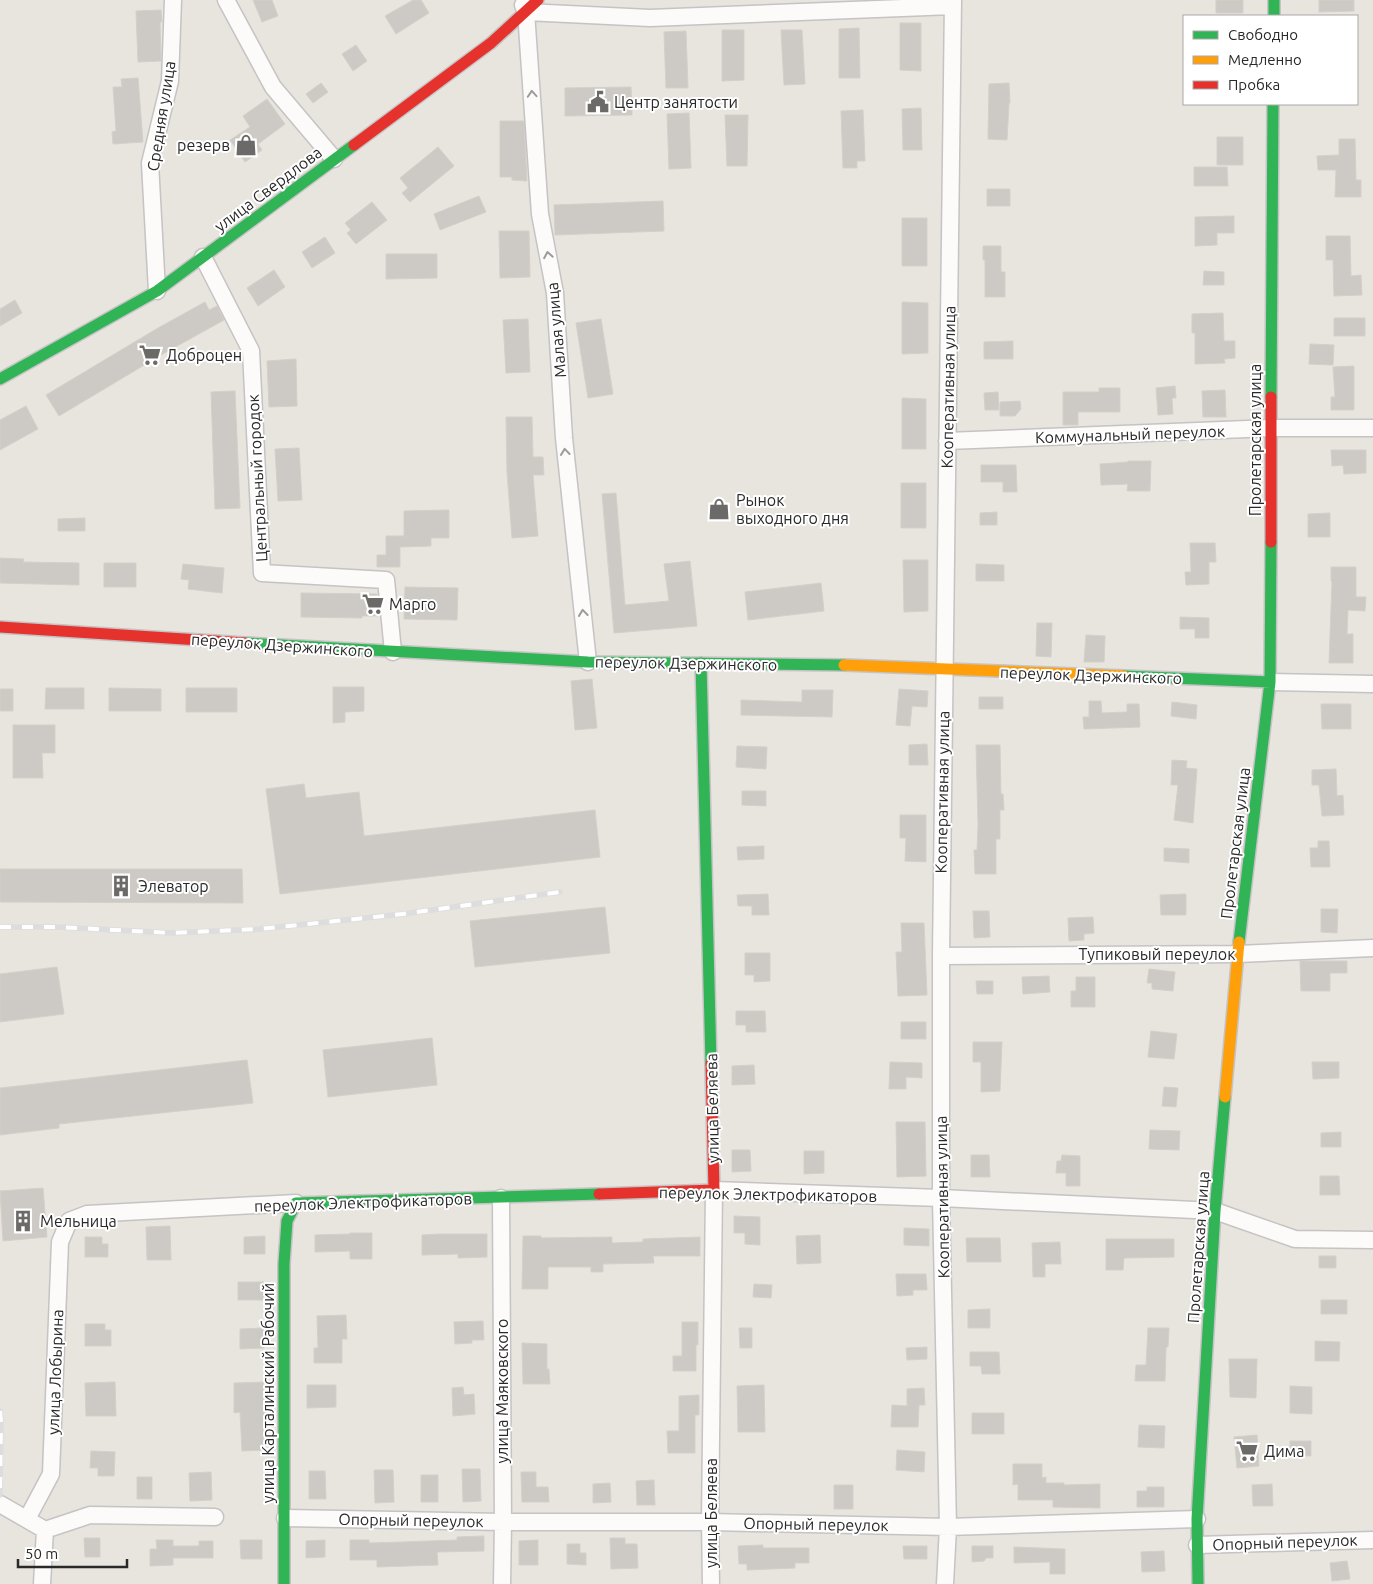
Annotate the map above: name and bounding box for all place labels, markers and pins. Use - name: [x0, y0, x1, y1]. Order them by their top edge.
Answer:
- public building icon: Центр занятости: [585, 89, 611, 115]
- place label: Центр занятости: [614, 93, 738, 111]
- shop icon: резерв: [233, 132, 259, 158]
- place label: резерв: [177, 136, 230, 154]
- supermarket icon: Доброцен: [137, 342, 163, 368]
- place label: Доброцен: [166, 346, 242, 364]
- place label: Рынок выходного дня: [736, 491, 849, 527]
- shop icon: Рынок выходного дня: [706, 496, 732, 522]
- supermarket icon: Марго: [360, 591, 386, 617]
- place label: Марго: [389, 595, 436, 613]
- building icon: Элеватор: [108, 873, 134, 899]
- place label: Элеватор: [138, 877, 209, 895]
- building icon: Мельница: [10, 1208, 36, 1234]
- place label: Мельница: [40, 1212, 117, 1230]
- supermarket icon: Дима: [1234, 1438, 1260, 1464]
- place label: Дима: [1264, 1442, 1304, 1460]

